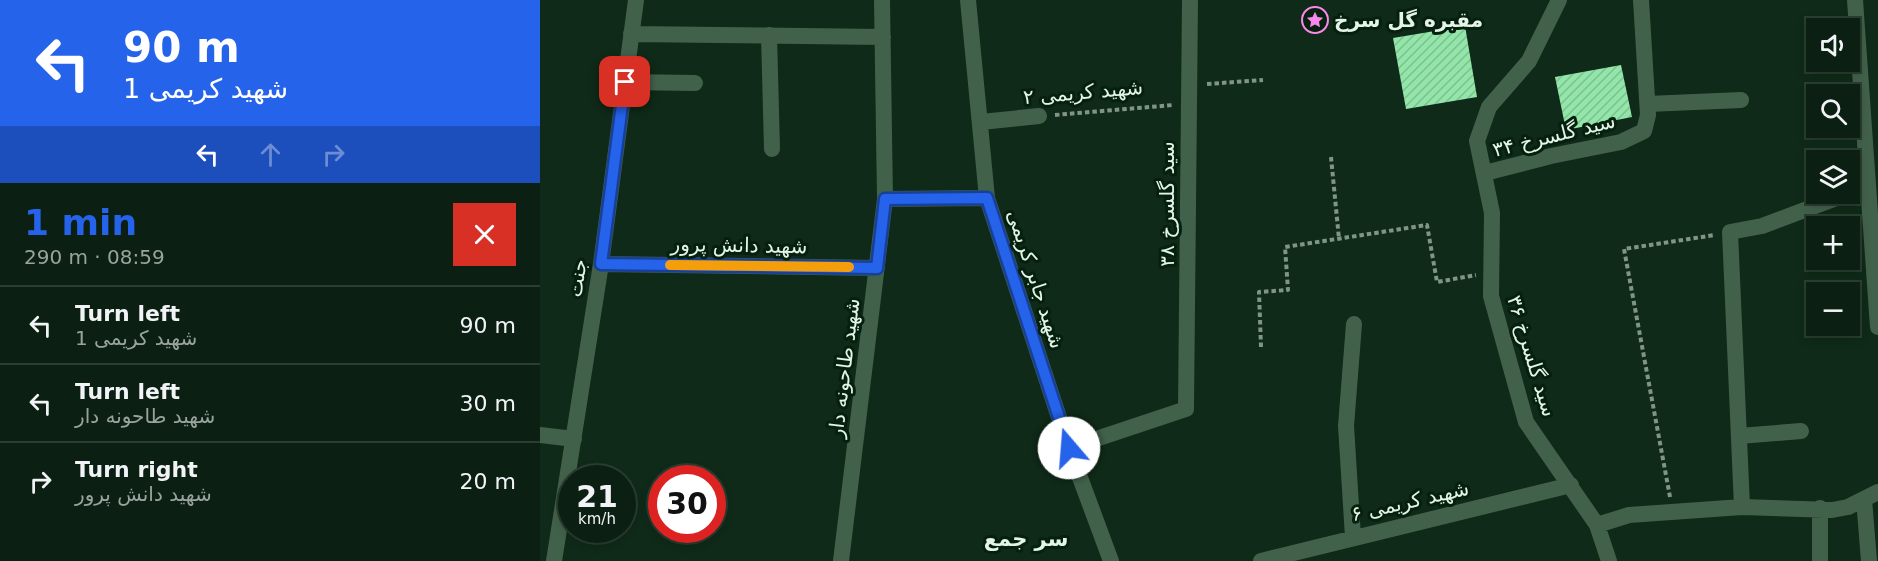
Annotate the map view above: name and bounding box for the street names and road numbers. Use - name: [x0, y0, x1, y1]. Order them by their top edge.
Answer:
- street label: شهید کریمی ۲: [1022, 75, 1144, 109]
- street label: سید گلسرخ ۳۴: [1490, 108, 1618, 162]
- street label: سید گلسرخ ۳۸: [1155, 141, 1179, 267]
- street label: شهید جابر کریمی: [1002, 207, 1070, 351]
- street label: شهید دانش پرور: [669, 232, 808, 259]
- street label: جنت: [562, 257, 592, 299]
- street label: سید گلسرخ ۳۶: [1502, 293, 1562, 419]
- street label: شهيد طاحونه دار: [823, 297, 864, 440]
- street label: شهید کریمی ۶: [1349, 476, 1471, 526]

